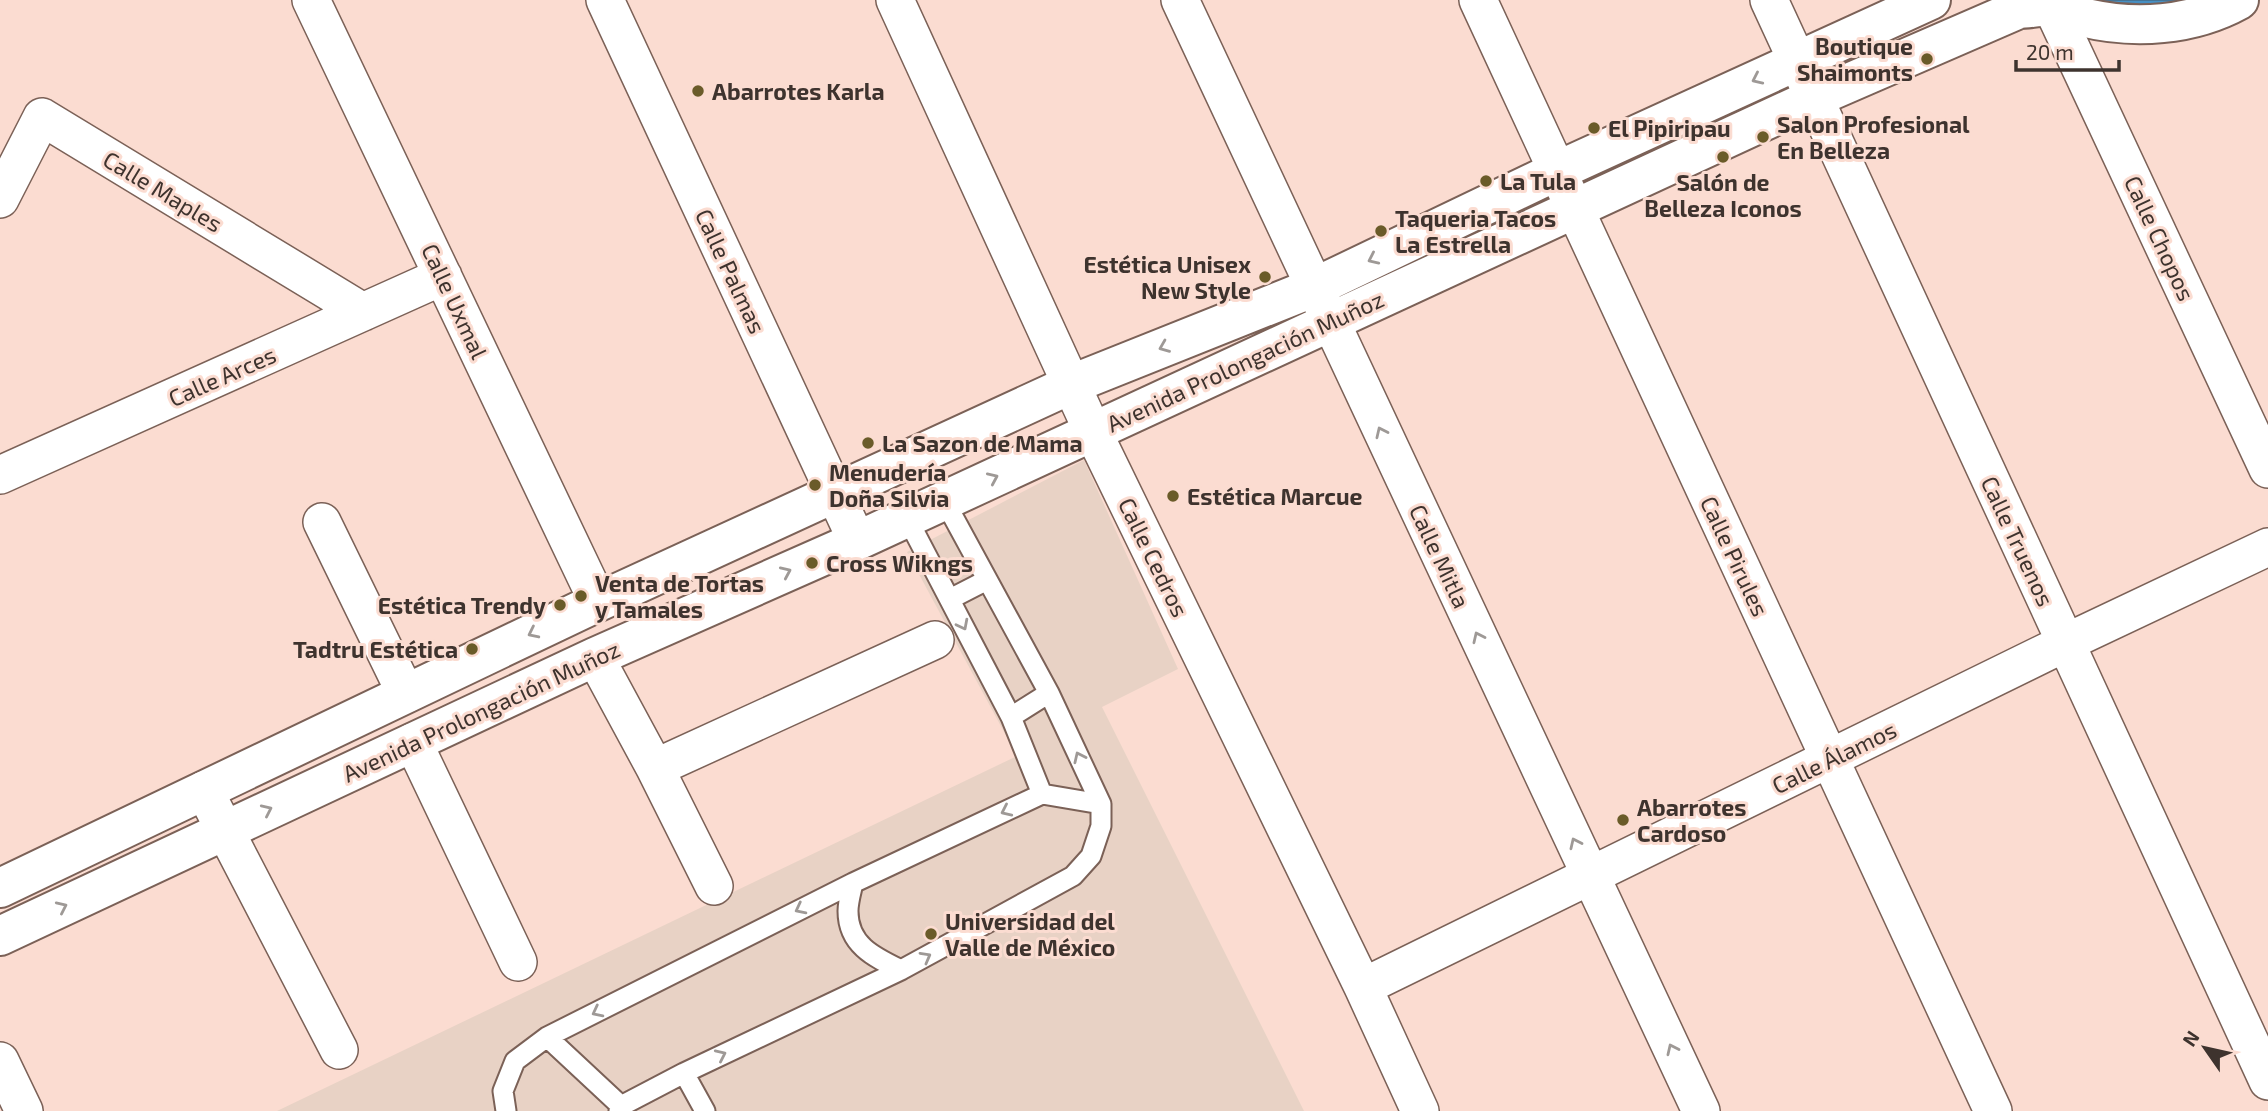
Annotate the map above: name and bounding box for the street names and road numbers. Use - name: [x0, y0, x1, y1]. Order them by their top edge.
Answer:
- street label: Calle Maples: [98, 145, 228, 237]
- street label: Calle Chopos: [2119, 171, 2201, 305]
- street label: Calle Palmas: [690, 204, 772, 338]
- street label: Calle Uxmal: [416, 239, 494, 363]
- street label: Avenida Prolongación Muñoz: [1102, 284, 1388, 438]
- street label: Calle Arces: [164, 340, 280, 412]
- street label: Calle Truenos: [1976, 471, 2060, 611]
- street label: Calle Pirules: [1695, 491, 1775, 621]
- street label: Calle Cedros: [1113, 493, 1195, 621]
- street label: Calle Mitla: [1404, 500, 1476, 612]
- street label: Avenida Prolongación Muñoz: [338, 634, 624, 788]
- street label: Calle Álamos: [1767, 715, 1901, 799]

